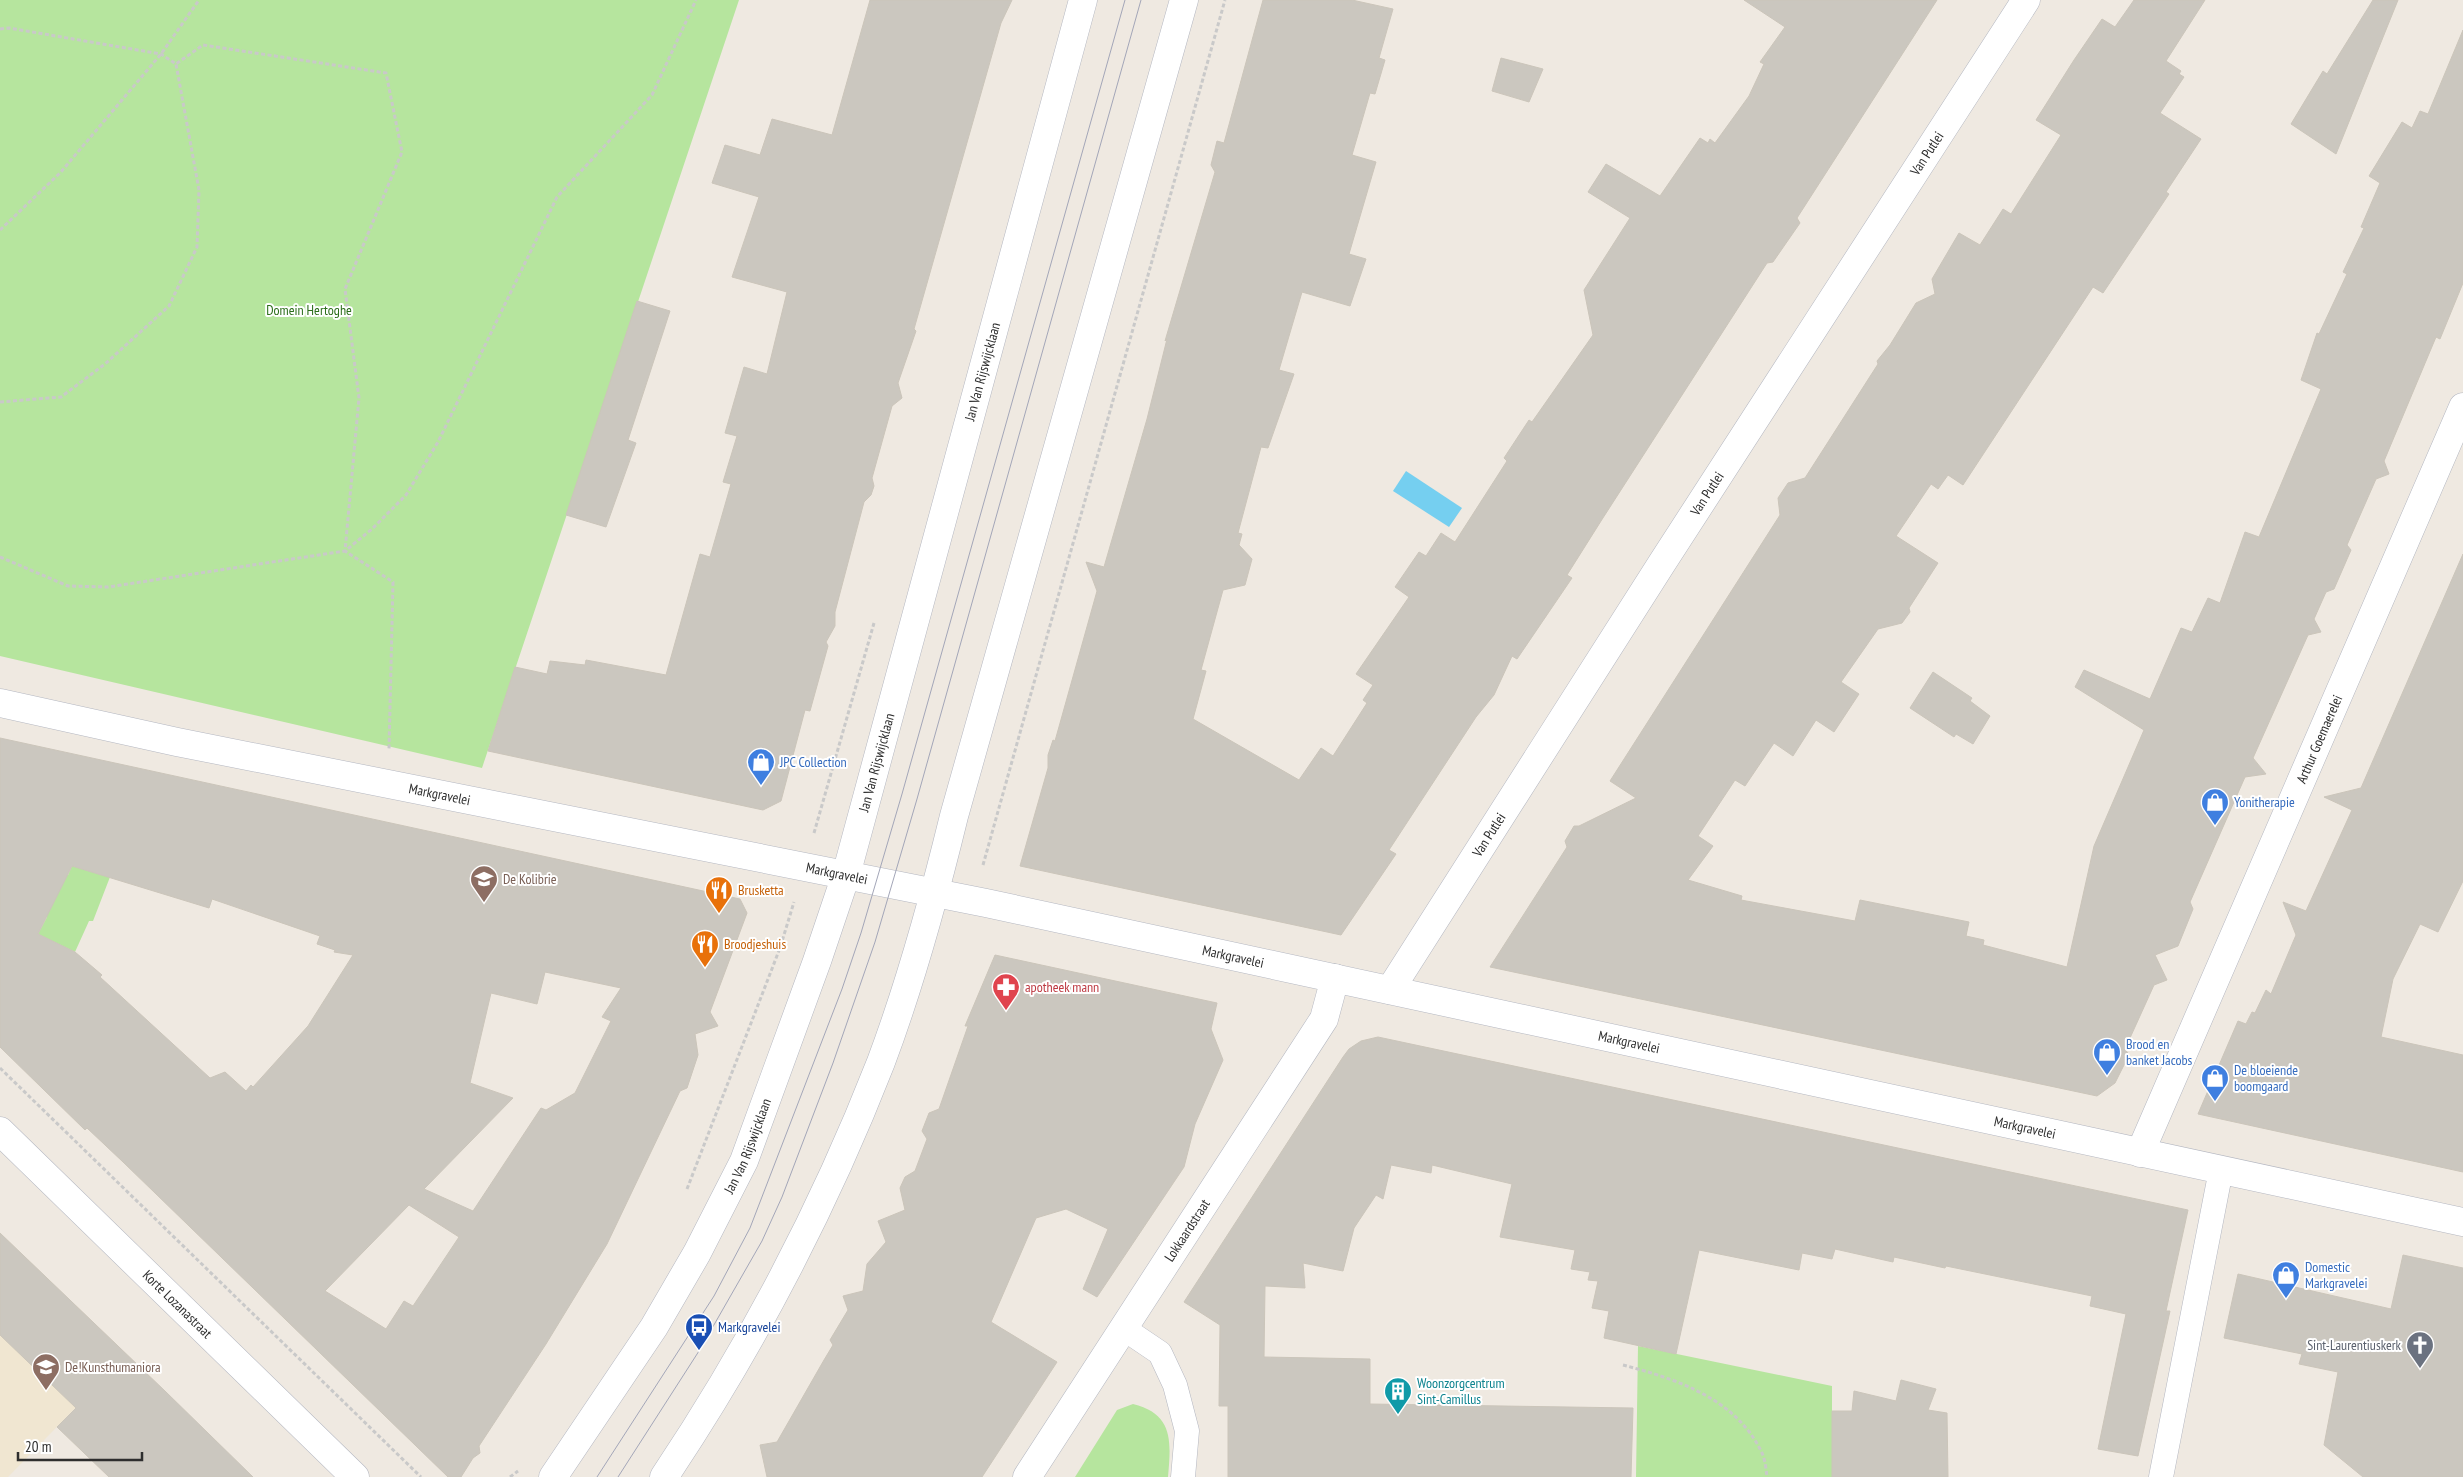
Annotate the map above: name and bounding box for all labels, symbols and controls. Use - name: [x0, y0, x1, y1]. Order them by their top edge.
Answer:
- street label: Van Putlei: [1906, 128, 1948, 180]
- park label: Domein Hertoghe: [266, 301, 352, 319]
- street label: Jan Van Rijswijcklaan: [960, 320, 1004, 424]
- street label: Van Putlei: [1686, 468, 1728, 520]
- street label: Arthur Goemaerelei: [2292, 692, 2346, 786]
- street label: Jan Van Rijswijcklaan: [854, 711, 898, 815]
- shop icon: JPC Collection: [746, 747, 776, 786]
- place label: JPC Collection: [779, 753, 847, 771]
- street label: Markgravelei: [407, 779, 472, 809]
- shop icon: Yonitherapie: [2200, 787, 2230, 826]
- place label: Yonitherapie: [2234, 793, 2295, 811]
- street label: Van Putlei: [1468, 809, 1510, 861]
- street label: Markgravelei: [804, 858, 869, 888]
- school or university icon: De Kolibrie: [469, 864, 499, 903]
- place label: De Kolibrie: [503, 870, 557, 888]
- restaurant icon: Brusketta: [704, 875, 734, 914]
- place label: Brusketta: [738, 881, 784, 899]
- restaurant icon: Broodjeshuis: [690, 929, 720, 968]
- place label: Broodjeshuis: [724, 935, 786, 953]
- street label: Markgravelei: [1201, 941, 1266, 972]
- pharmacy icon: apotheek mann: [991, 972, 1021, 1011]
- place label: apotheek mann: [1025, 978, 1099, 996]
- street label: Markgravelei: [1597, 1026, 1662, 1057]
- place label: Brood en banket Jacobs: [2126, 1035, 2193, 1069]
- shop icon: Brood en banket Jacobs: [2092, 1037, 2122, 1076]
- place label: De bloeiende boomgaard: [2234, 1061, 2298, 1095]
- shop icon: De bloeiende boomgaard: [2200, 1063, 2230, 1102]
- street label: Jan Van Rijswijcklaan: [719, 1096, 775, 1198]
- street label: Markgravelei: [1992, 1112, 2057, 1143]
- street label: Lokkaardstraat: [1160, 1196, 1214, 1265]
- place label: Domestic Markgravelei: [2305, 1258, 2367, 1292]
- shop icon: Domestic Markgravelei: [2271, 1260, 2301, 1299]
- street label: Korte Lozanastraat: [139, 1266, 216, 1342]
- bus stop icon: Markgravelei: [684, 1312, 714, 1351]
- place label: Markgravelei: [718, 1318, 780, 1336]
- church icon: Sint-Laurentiuskerk: [2405, 1330, 2435, 1369]
- place label: Sint-Laurentiuskerk: [2307, 1336, 2402, 1354]
- school or university icon: De!Kunsthumaniora: [31, 1352, 61, 1391]
- place label: De!Kunsthumaniora: [65, 1358, 161, 1376]
- place label: Woonzorgcentrum Sint-Camillus: [1417, 1374, 1505, 1408]
- building icon: Woonzorgcentrum Sint-Camillus: [1383, 1376, 1413, 1415]
- scale bar: [18, 1430, 141, 1462]
- text: 20 m: [25, 1437, 51, 1456]

